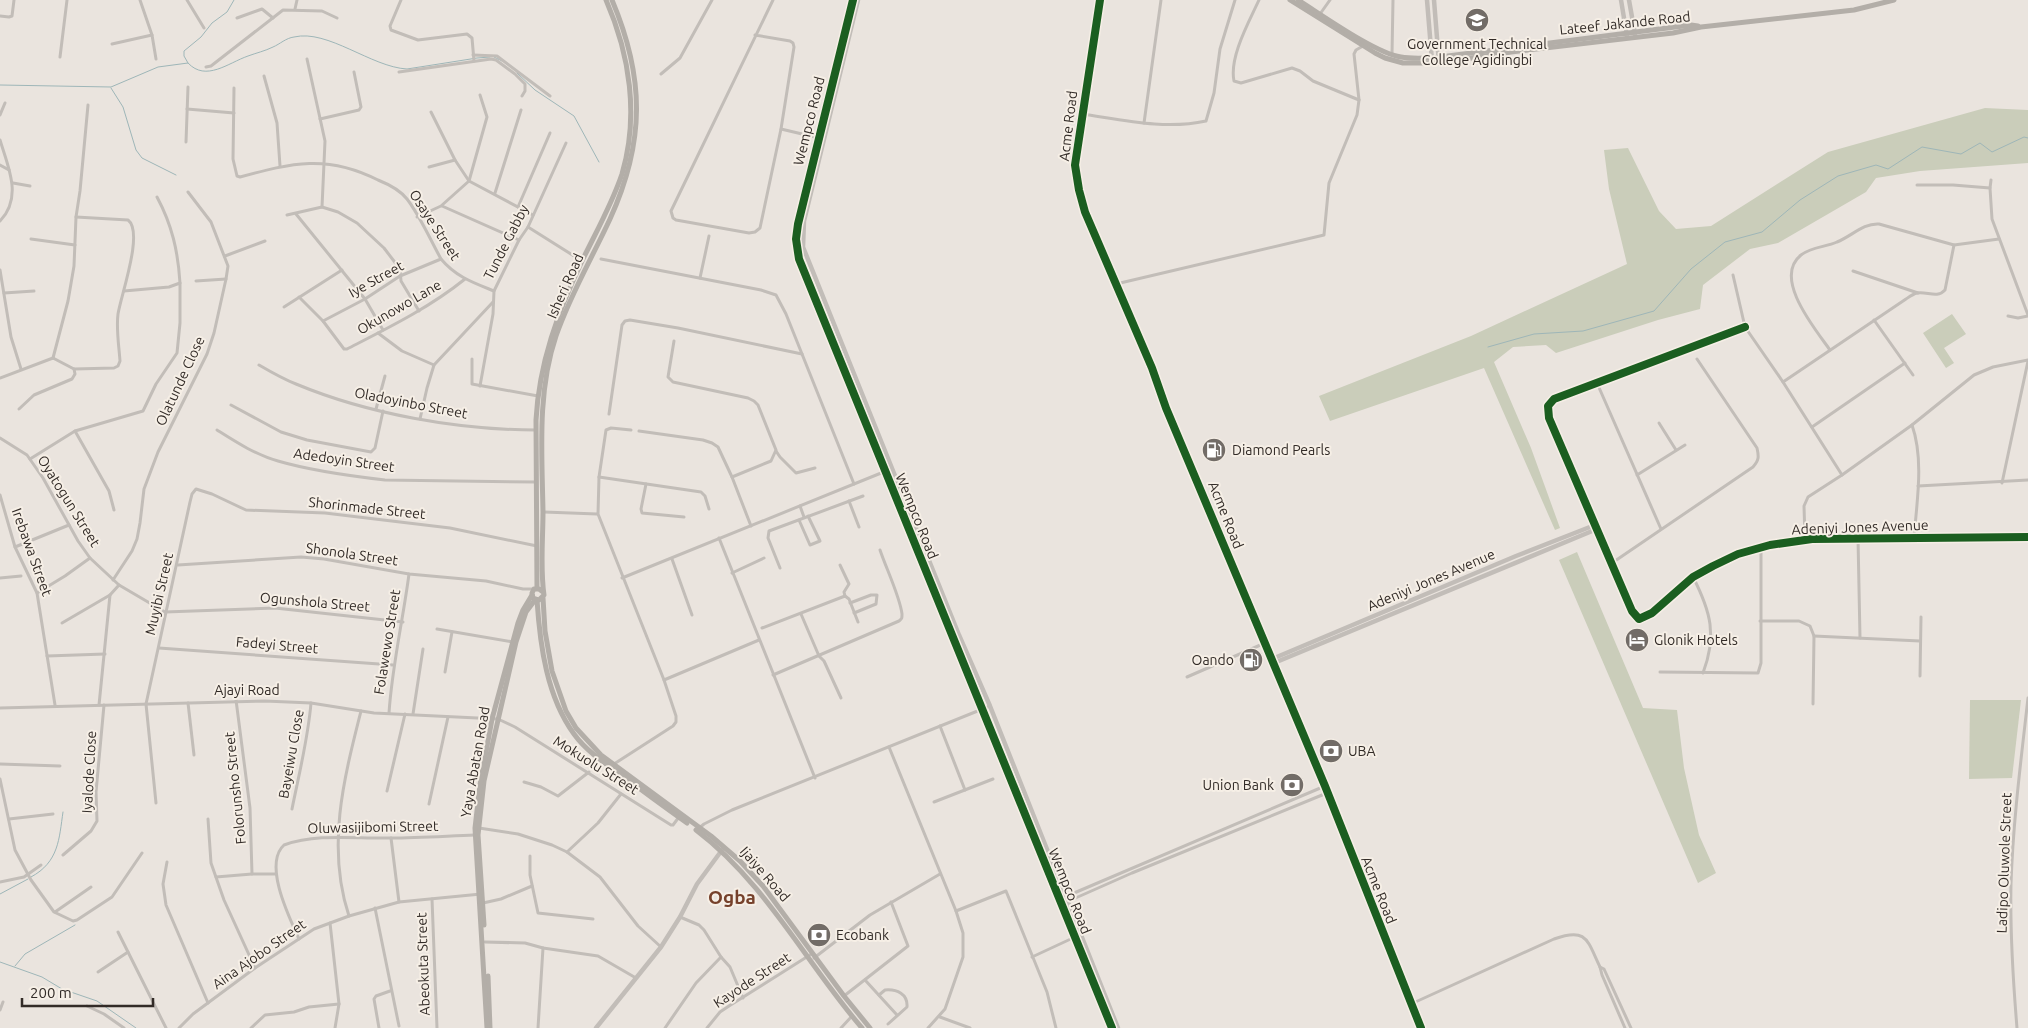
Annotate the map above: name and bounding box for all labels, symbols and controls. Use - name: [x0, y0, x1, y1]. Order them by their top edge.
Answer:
- school or university icon: Government Technical College Agidingbi: [1464, 7, 1490, 33]
- street label: Lateef Jakande Road: [1559, 8, 1691, 38]
- place label: Government Technical College Agidingbi: [1407, 36, 1547, 68]
- street label: Wempco Road: [790, 75, 828, 167]
- street label: Acme Road: [1056, 90, 1080, 162]
- street label: Osaye Street: [406, 187, 464, 264]
- street label: Tunde Gabby: [480, 202, 532, 282]
- street label: Isheri Road: [544, 251, 586, 321]
- street label: Iye Street: [346, 257, 407, 301]
- street label: Okunowo Lane: [354, 276, 444, 338]
- street label: Olatunde Close: [152, 334, 208, 428]
- street label: Oladoyinbo Street: [353, 384, 469, 422]
- fuel station icon: Diamond Pearls: [1201, 437, 1227, 463]
- place label: Diamond Pearls: [1232, 442, 1330, 458]
- street label: Adedoyin Street: [292, 445, 396, 475]
- street label: Oyatogun Street: [34, 452, 104, 550]
- street label: Wempco Road: [893, 471, 941, 561]
- street label: Acme Road: [1205, 479, 1247, 551]
- street label: Shorinmade Street: [308, 494, 427, 522]
- street label: Irebawa Street: [9, 506, 55, 599]
- street label: Adeniyi Jones Avenue: [1791, 517, 1929, 537]
- street label: Shonola Street: [305, 540, 400, 568]
- street label: Adeniyi Jones Avenue: [1365, 546, 1497, 614]
- street label: Muyibi Street: [142, 551, 176, 637]
- street label: Folawewo Street: [371, 588, 403, 696]
- street label: Ogunshola Street: [259, 589, 371, 615]
- hotel icon: Glonik Hotels: [1624, 627, 1650, 653]
- place label: Glonik Hotels: [1654, 632, 1738, 648]
- street label: Fadeyi Street: [235, 633, 319, 657]
- fuel station icon: Oando: [1238, 647, 1264, 673]
- place label: Oando: [1192, 652, 1234, 668]
- street label: Ajayi Road: [214, 682, 280, 698]
- street label: Yaya Abatan Road: [457, 705, 493, 819]
- street label: Bayeiwu Close: [275, 708, 307, 800]
- street label: Iyalode Close: [79, 730, 99, 814]
- street label: Folorunsho Street: [221, 730, 249, 845]
- street label: Mokuolu Street: [550, 732, 642, 798]
- bank icon: UBA: [1318, 738, 1344, 764]
- place label: UBA: [1348, 743, 1376, 759]
- bank icon: Union Bank: [1279, 772, 1305, 798]
- place label: Union Bank: [1203, 777, 1274, 793]
- street label: Ladipo Oluwole Street: [1994, 792, 2014, 934]
- street label: Oluwasijibomi Street: [307, 818, 439, 836]
- street label: Ijaiye Road: [737, 843, 793, 905]
- street label: Wempco Road: [1046, 846, 1094, 936]
- street label: Acme Road: [1358, 854, 1400, 926]
- district label: Ogba: [708, 886, 756, 908]
- street label: Abeokuta Street: [413, 912, 433, 1016]
- street label: Aina Ajobo Street: [209, 916, 309, 992]
- bank icon: Ecobank: [806, 922, 832, 948]
- place label: Ecobank: [836, 927, 889, 943]
- street label: Kayode Street: [710, 949, 794, 1011]
- scale bar: [22, 976, 154, 1008]
- text: 200 m: [30, 984, 72, 1001]

